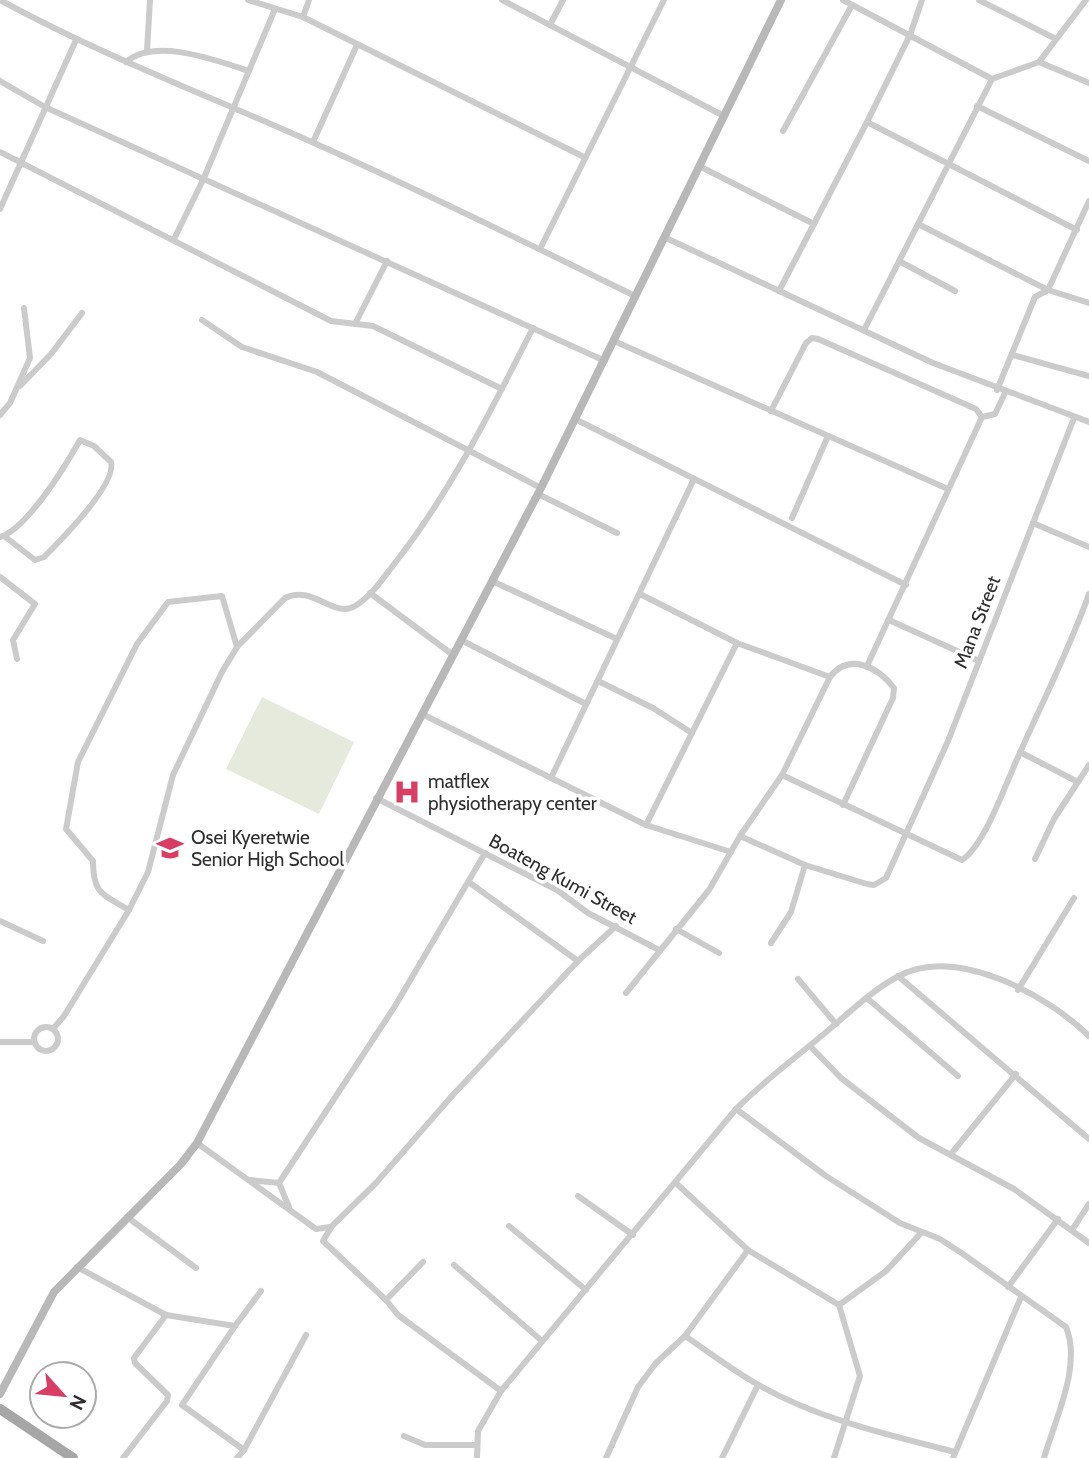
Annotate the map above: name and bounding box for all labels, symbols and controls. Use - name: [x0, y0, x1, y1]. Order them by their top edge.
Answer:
- street label: Mana Street: [949, 572, 1005, 672]
- place label: matflex physiotherapy center: [428, 770, 597, 815]
- hospital icon: matflex physiotherapy center: [392, 777, 422, 807]
- place label: Osei Kyeretwie Senior High School: [191, 826, 344, 871]
- street label: Boateng Kumi Street: [485, 829, 641, 929]
- school or university icon: Osei Kyeretwie Senior High School: [155, 833, 185, 863]
- north arrow: [28, 1360, 98, 1430]
- text: N: [64, 1391, 91, 1414]

